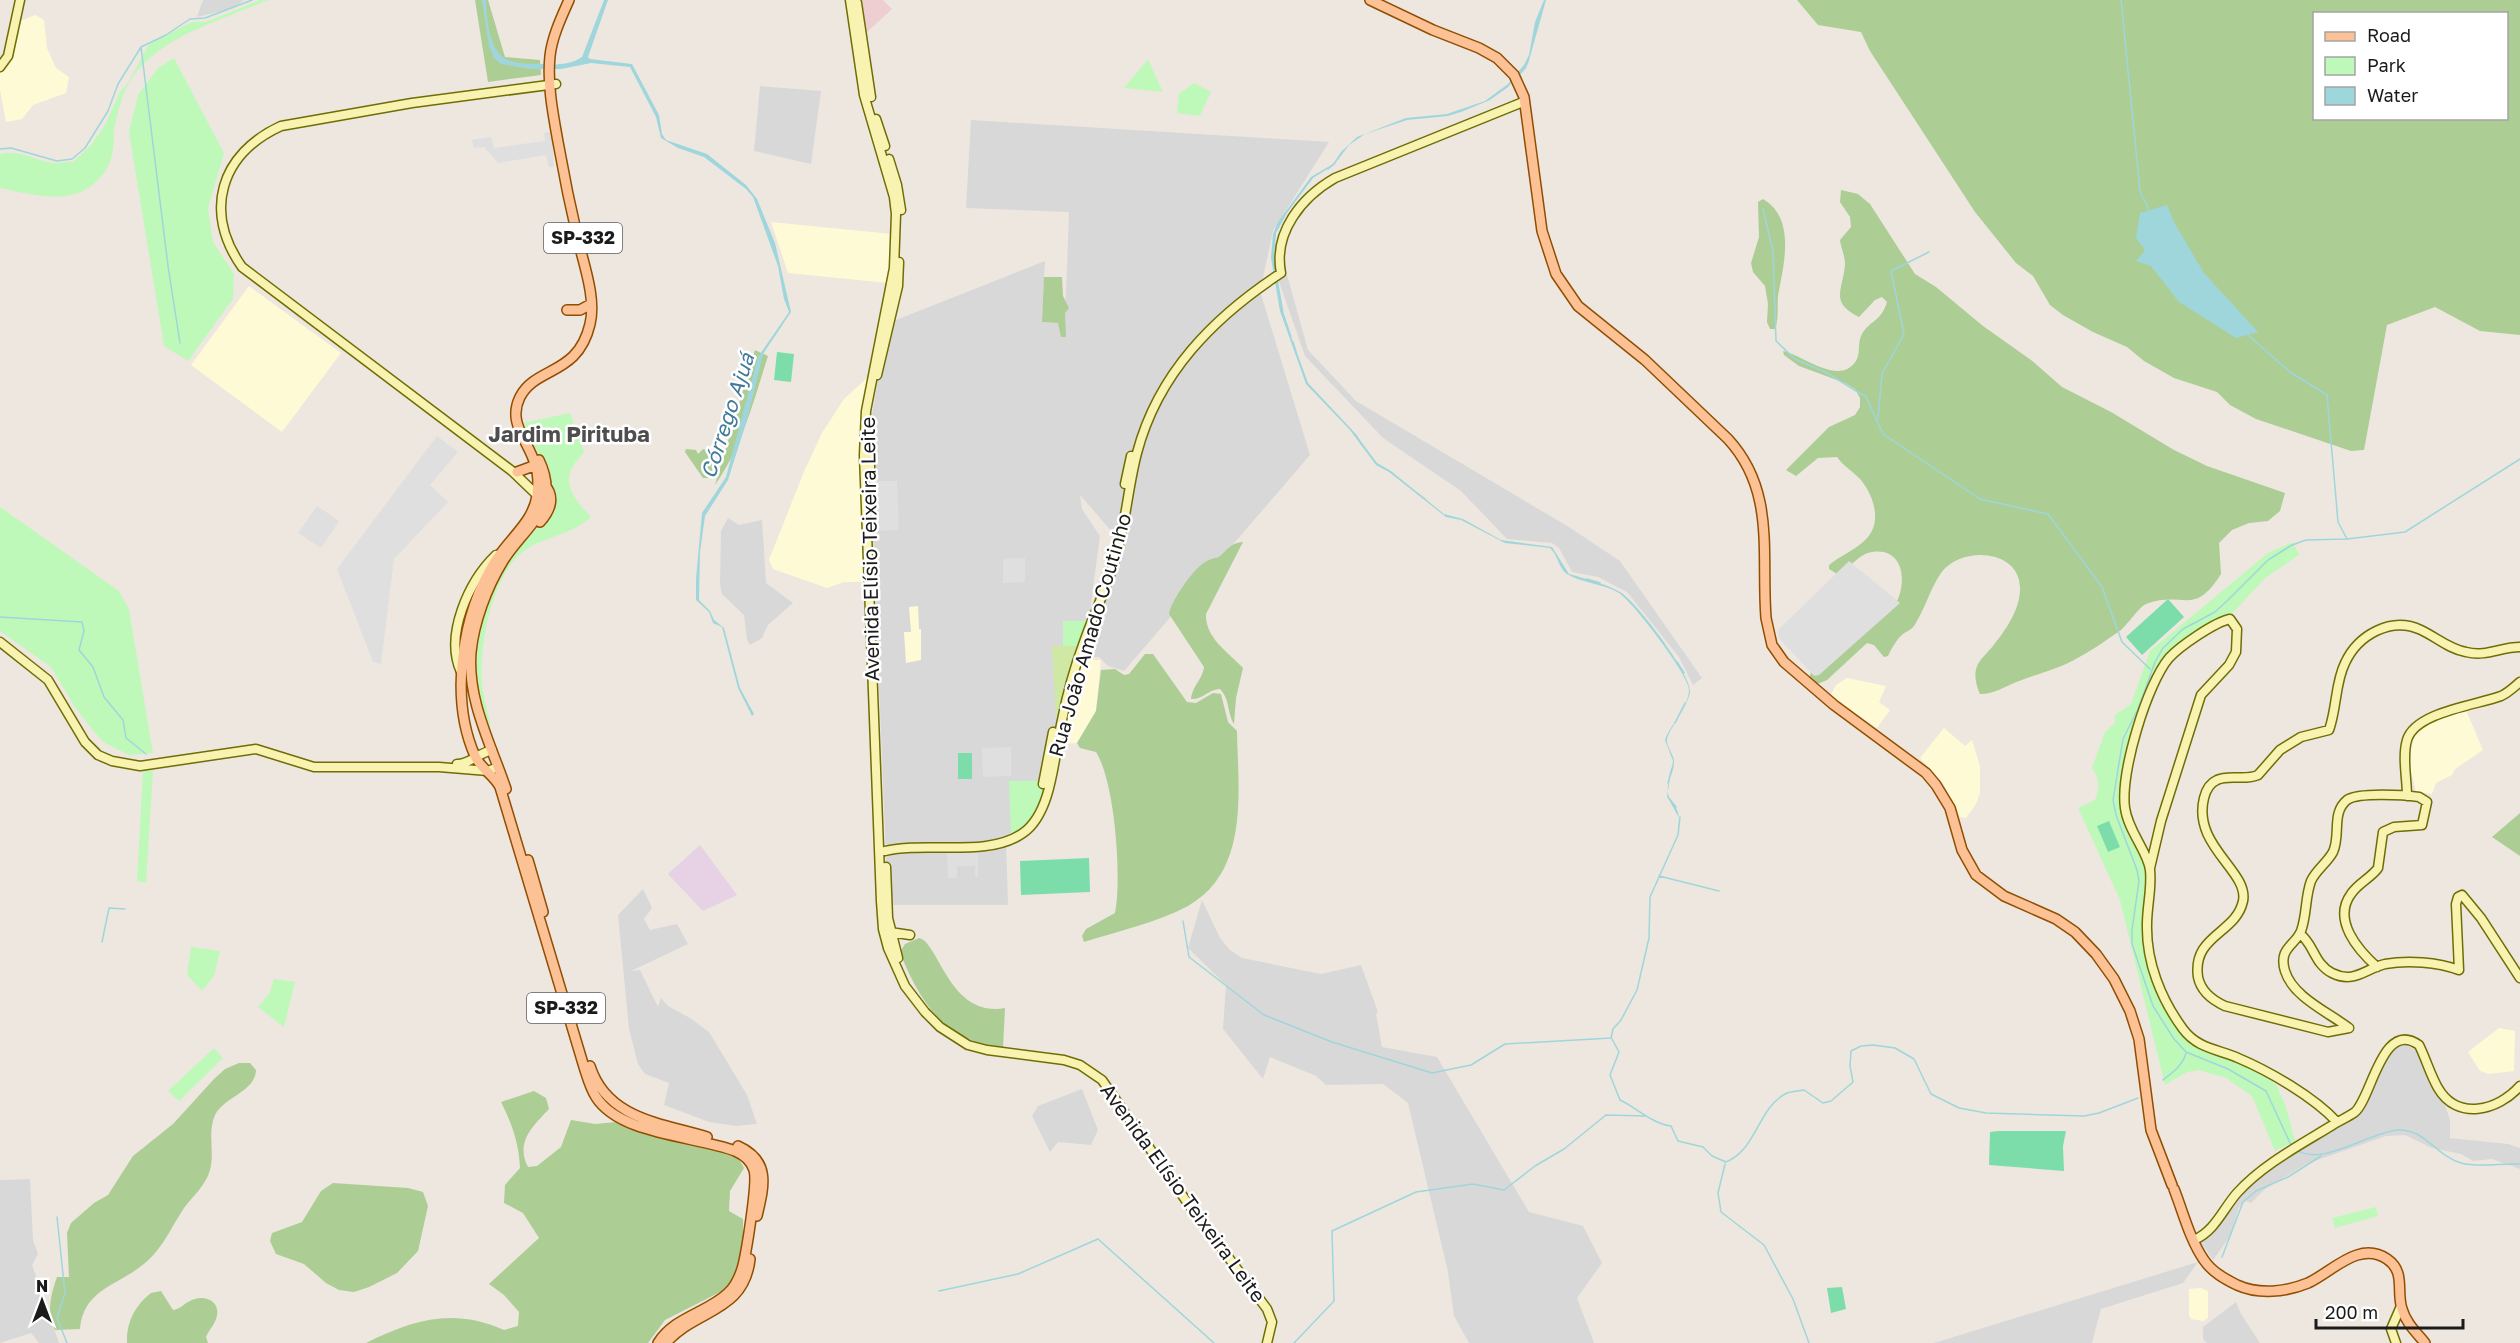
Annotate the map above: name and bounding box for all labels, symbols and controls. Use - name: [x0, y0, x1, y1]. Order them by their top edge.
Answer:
- legend: [2313, 12, 2508, 120]
- text: Road: [2367, 24, 2411, 46]
- text: Park: [2367, 54, 2406, 76]
- text: Water: [2367, 84, 2418, 106]
- road number: SP-332: [544, 223, 622, 253]
- water label: Córrego Ajuá: [695, 348, 760, 482]
- street label: Avenida Elísio Teixeira Leite: [855, 417, 883, 681]
- district label: Jardim Pirituba: [488, 420, 650, 447]
- street label: Rua João Amado Coutinho: [1043, 510, 1135, 759]
- road number: SP-332: [527, 993, 605, 1023]
- street label: Avenida Elísio Teixeira Leite: [1096, 1078, 1271, 1306]
- north arrow: [12, 1271, 72, 1331]
- text: N: [36, 1276, 48, 1296]
- scale bar: [2316, 1292, 2463, 1330]
- text: 200 m: [2325, 1301, 2378, 1323]

